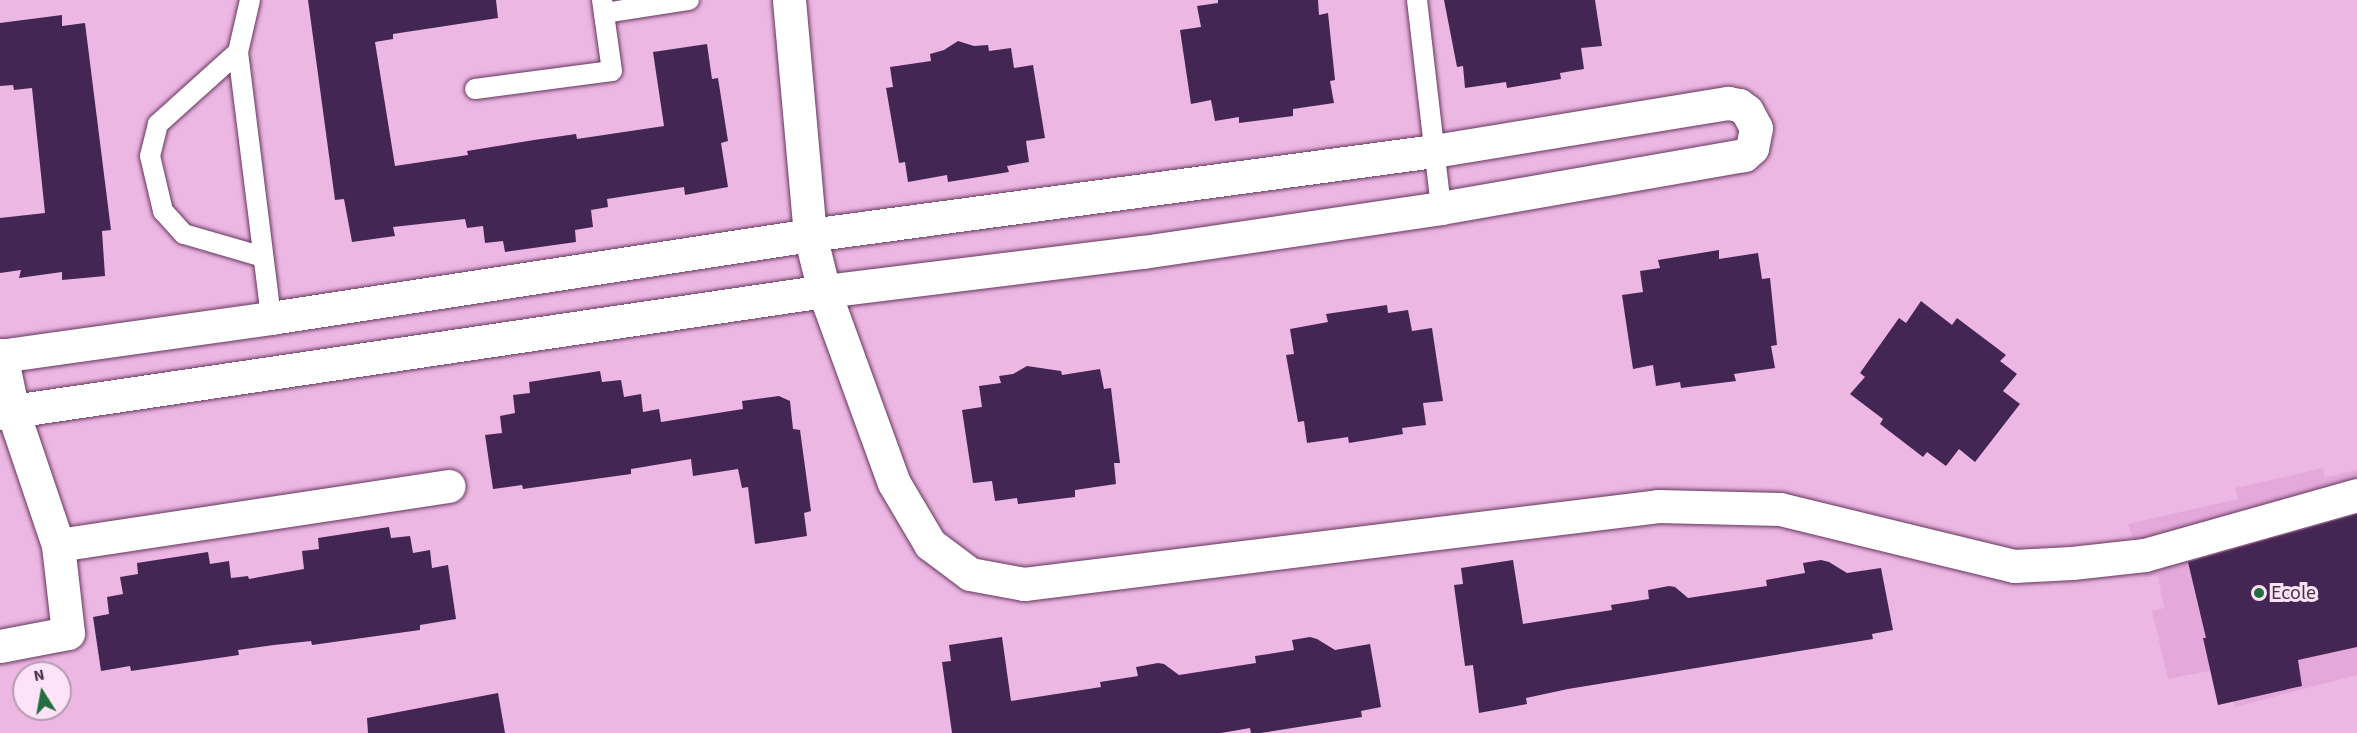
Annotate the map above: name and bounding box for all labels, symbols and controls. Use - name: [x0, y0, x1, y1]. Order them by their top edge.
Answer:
- place label: Ecole: [2271, 581, 2316, 605]
- marker: Ecole: [2252, 586, 2266, 600]
- north arrow: [12, 661, 72, 721]
- text: N: [32, 663, 46, 687]

